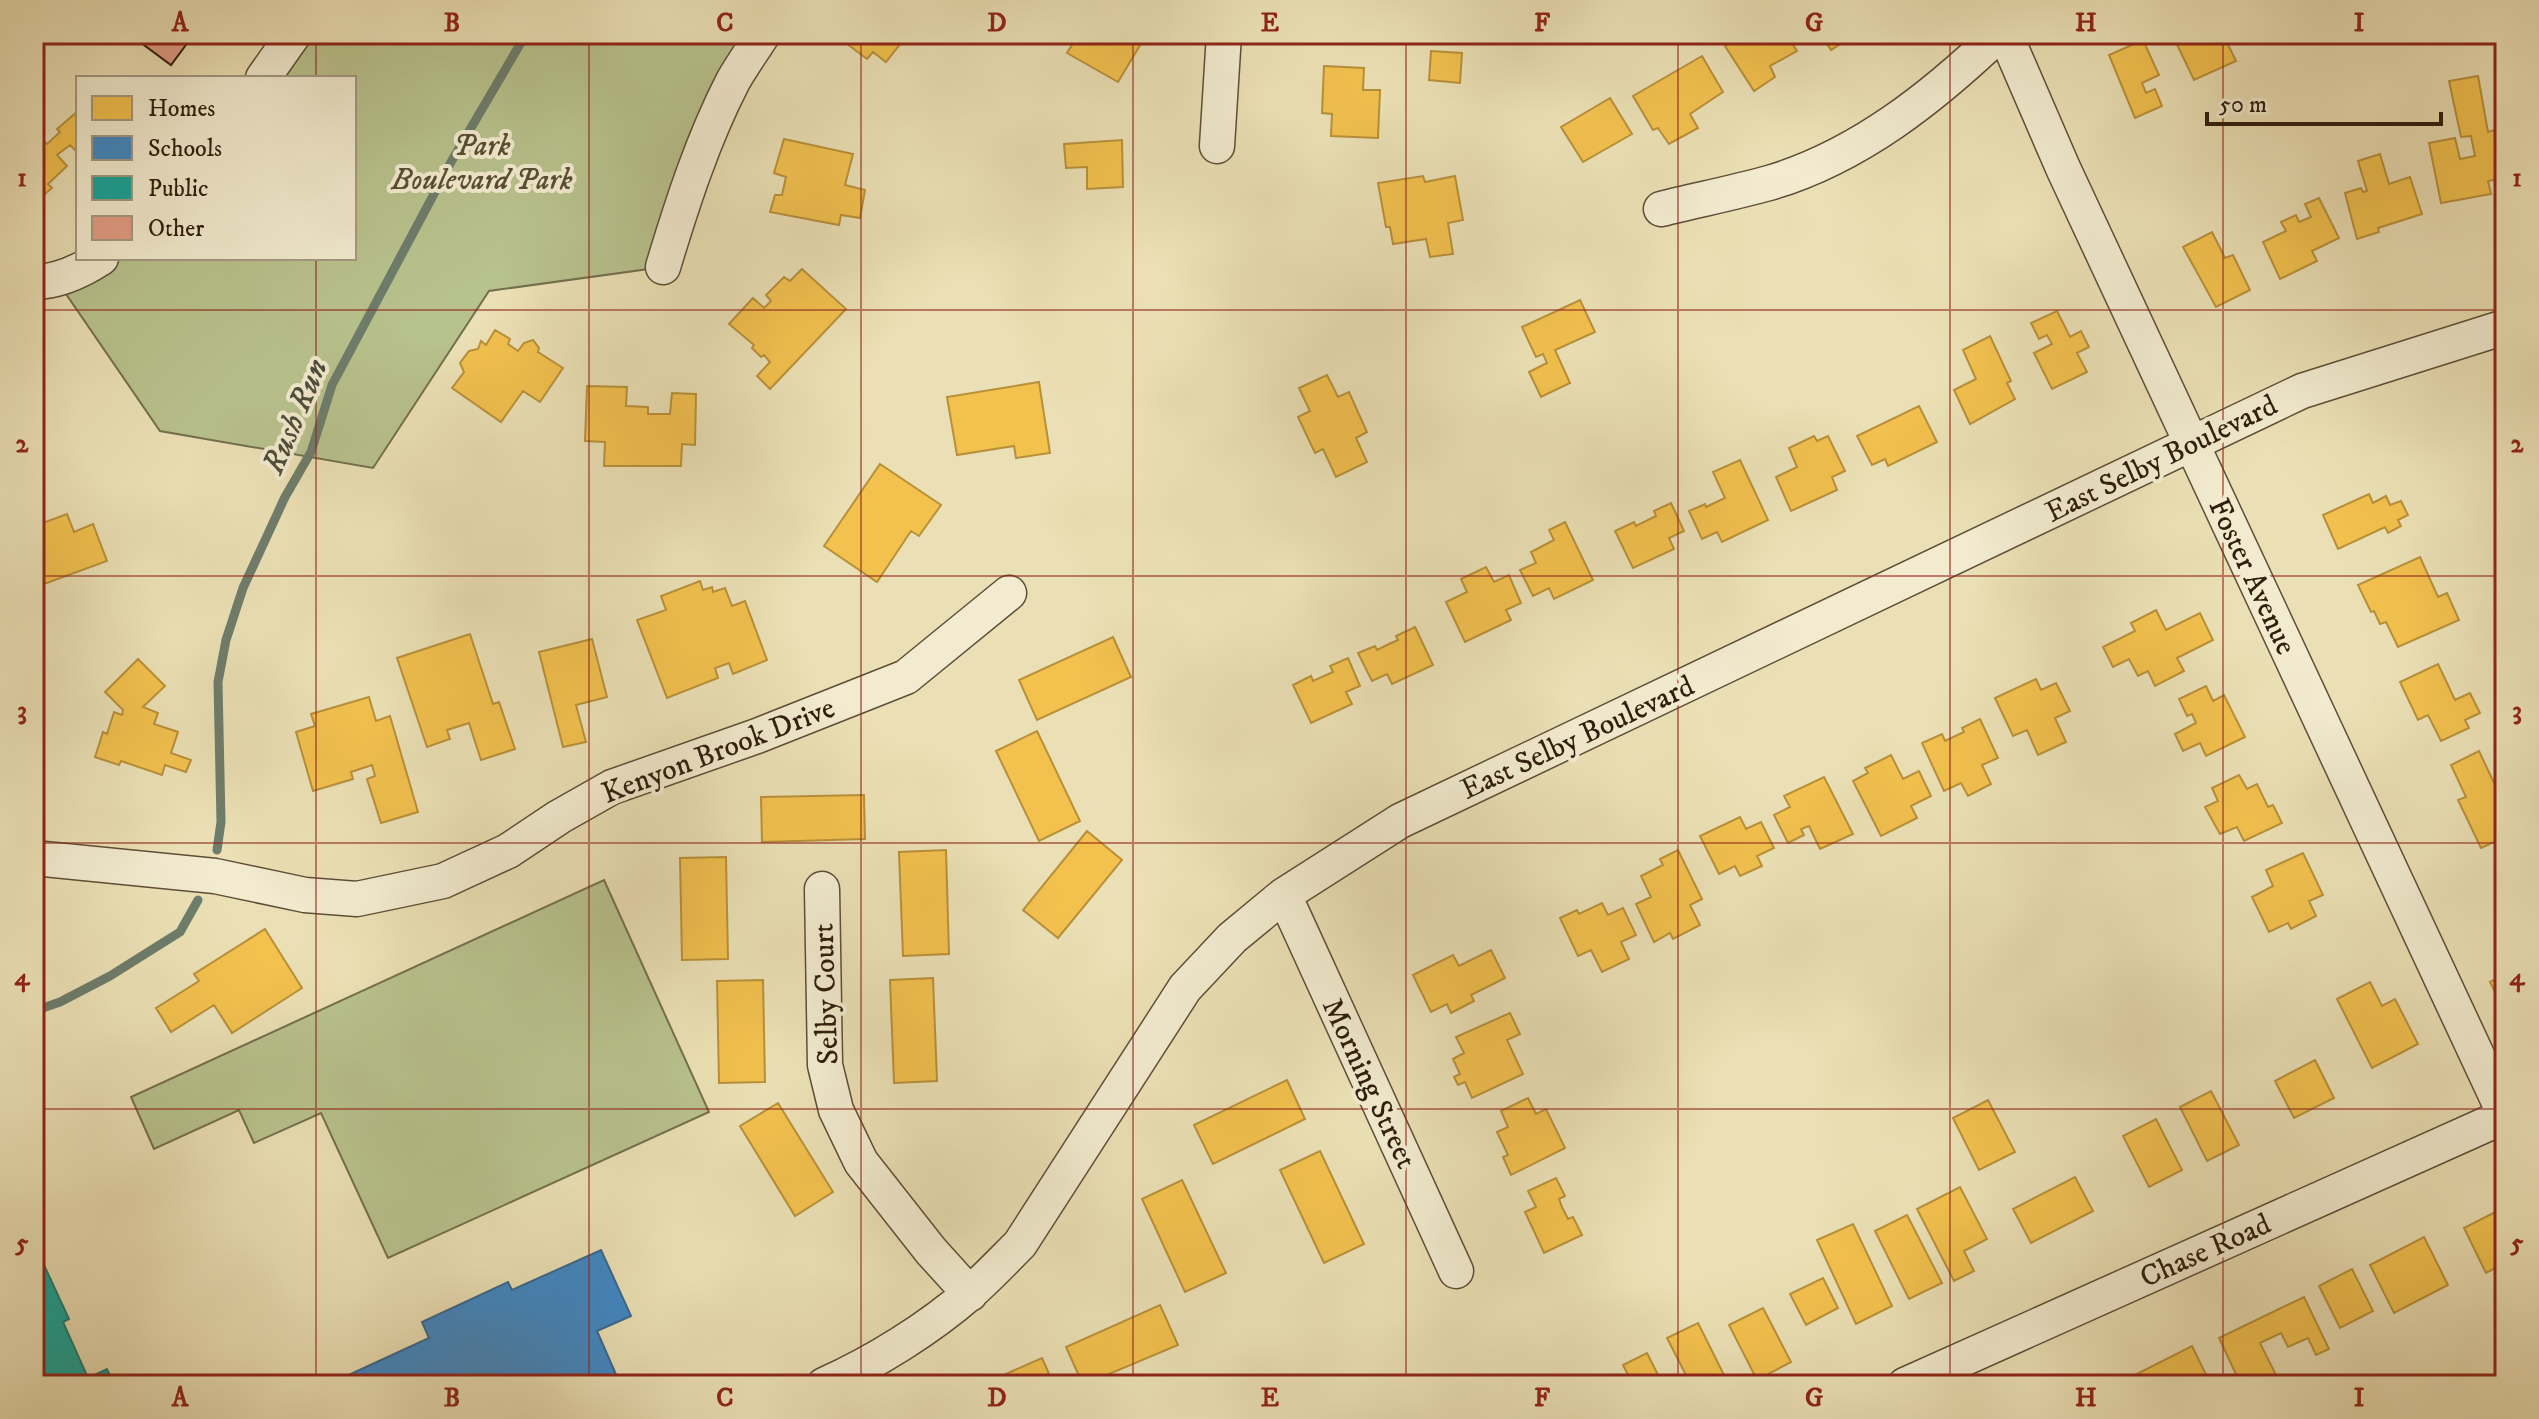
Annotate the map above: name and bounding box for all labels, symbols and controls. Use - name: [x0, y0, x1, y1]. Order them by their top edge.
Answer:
- text: A: [171, 7, 190, 40]
- text: B: [444, 7, 460, 40]
- text: C: [716, 7, 734, 40]
- text: D: [987, 7, 1007, 40]
- text: E: [1261, 7, 1279, 40]
- text: F: [1534, 7, 1551, 40]
- text: G: [1805, 7, 1823, 40]
- text: H: [2075, 7, 2097, 40]
- text: I: [2354, 7, 2365, 40]
- legend: [76, 76, 356, 260]
- scale bar: [2207, 76, 2441, 126]
- text: 50 m: [2219, 90, 2267, 120]
- text: Homes: [148, 94, 215, 124]
- park label: Park Boulevard Park: [390, 128, 573, 199]
- text: Schools: [148, 134, 222, 164]
- text: 1: [17, 162, 27, 195]
- text: 1: [2512, 162, 2522, 195]
- text: Public: [148, 174, 208, 204]
- text: Other: [148, 214, 204, 244]
- water label: Rush Run: [253, 353, 338, 481]
- street label: East Selby Boulevard: [2040, 387, 2284, 531]
- text: 2: [16, 428, 30, 461]
- text: 2: [2511, 428, 2525, 461]
- street label: Foster Avenue: [2199, 493, 2304, 661]
- street label: East Selby Boulevard: [1455, 668, 1700, 809]
- street label: Kenyon Brook Drive: [597, 690, 840, 813]
- text: 3: [17, 695, 27, 728]
- text: 3: [2512, 695, 2522, 728]
- street label: Selby Court: [806, 923, 847, 1065]
- text: 4: [15, 961, 31, 994]
- text: 4: [2510, 961, 2526, 994]
- street label: Morning Street: [1313, 993, 1424, 1175]
- street label: Chase Road: [2134, 1206, 2277, 1297]
- text: 5: [15, 1227, 29, 1260]
- text: 5: [2510, 1227, 2524, 1260]
- text: A: [171, 1382, 190, 1415]
- text: B: [444, 1382, 460, 1415]
- text: C: [716, 1382, 734, 1415]
- text: D: [987, 1382, 1007, 1415]
- text: E: [1261, 1382, 1279, 1415]
- text: F: [1534, 1382, 1551, 1415]
- text: G: [1805, 1382, 1823, 1415]
- text: H: [2075, 1382, 2097, 1415]
- text: I: [2354, 1382, 2365, 1415]

